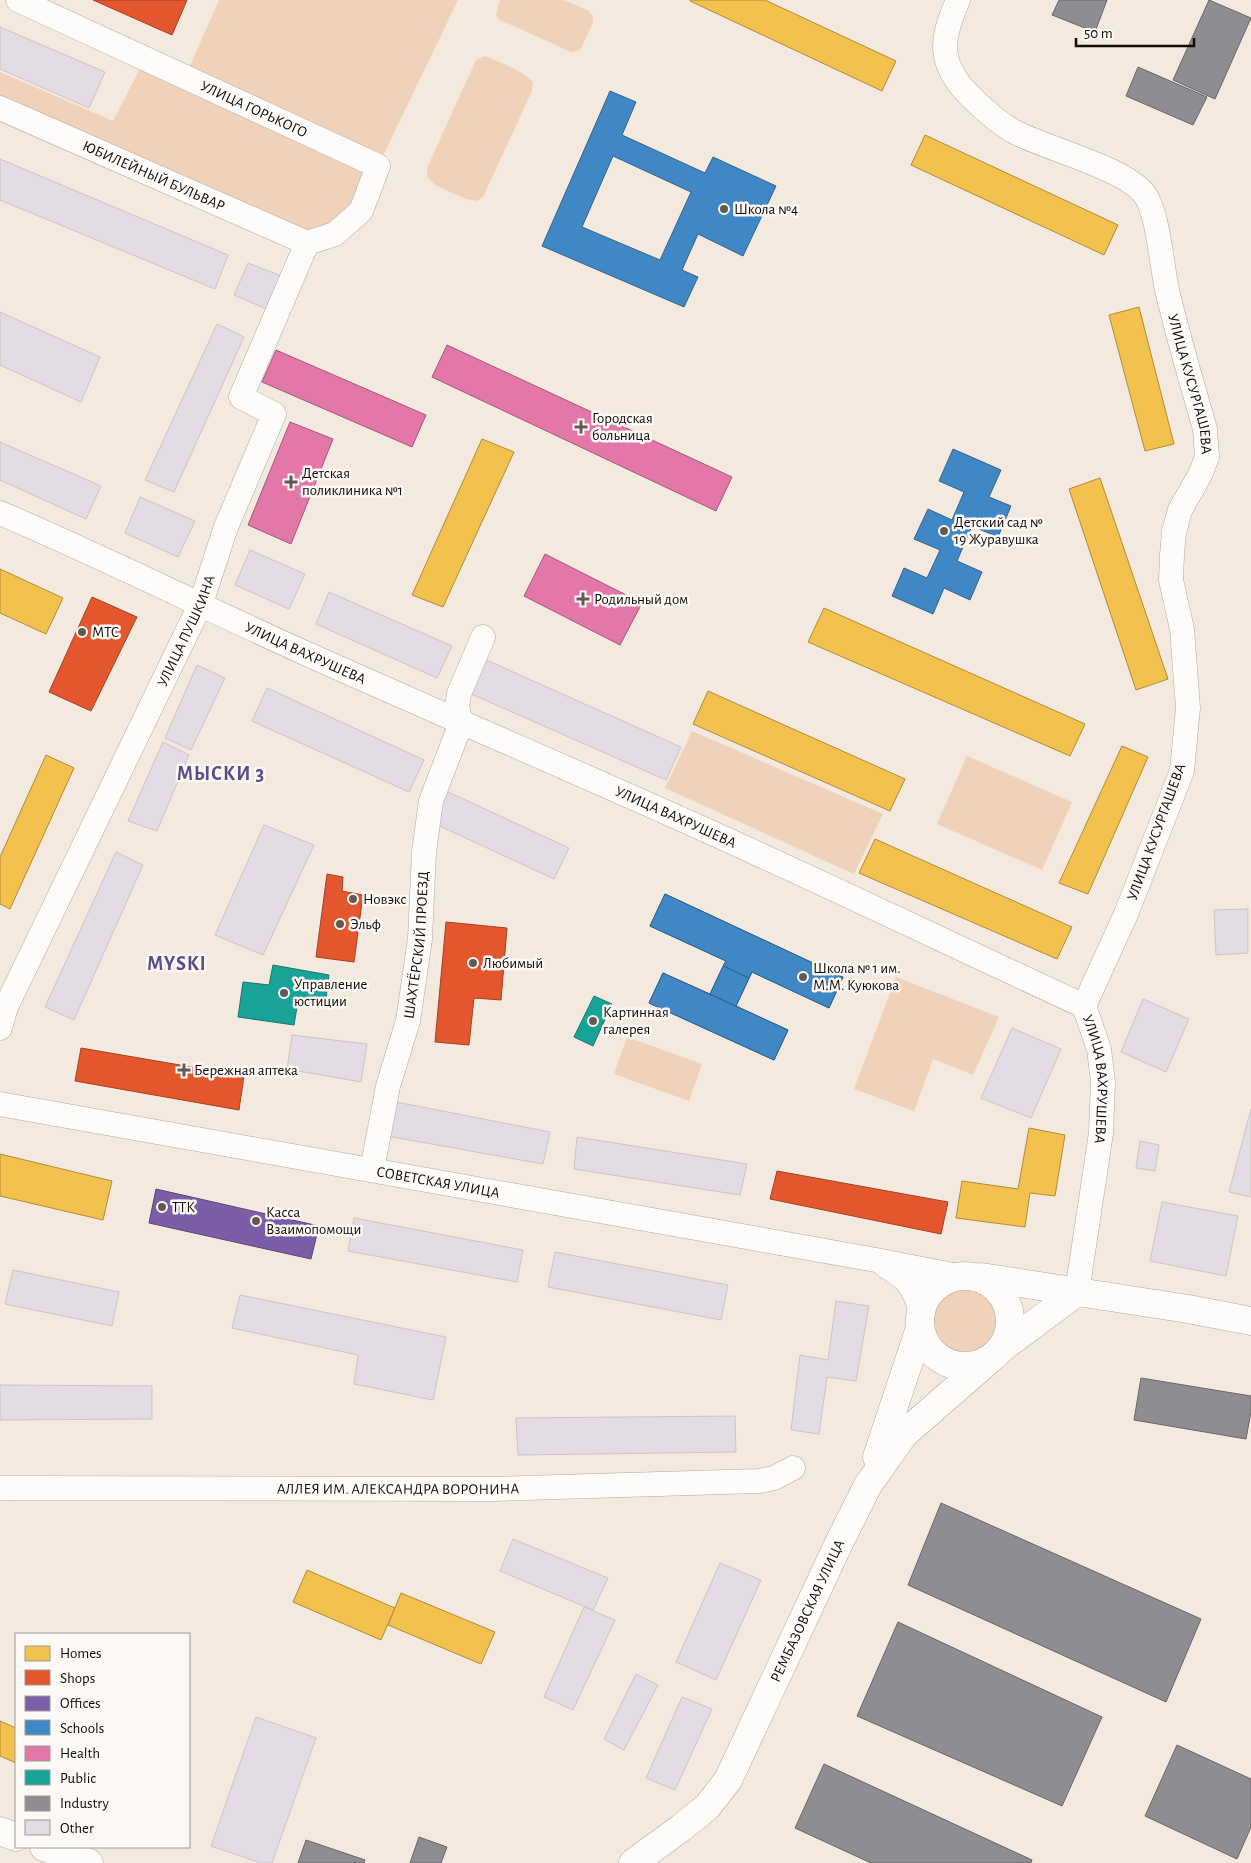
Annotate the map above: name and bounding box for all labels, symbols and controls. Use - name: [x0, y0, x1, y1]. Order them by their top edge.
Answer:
- scale bar: [1076, 15, 1194, 47]
- text: 50 m: [1084, 26, 1113, 41]
- street label: УЛИЦА ГОРЬКОГО: [198, 78, 310, 140]
- street label: ЮБИЛЕЙНЫЙ БУЛЬВАР: [80, 138, 227, 214]
- place label: Школа №4: [734, 202, 798, 217]
- marker: Школа №4: [718, 203, 730, 215]
- street label: УЛИЦА КУСУРГАШЕВА: [1165, 312, 1214, 455]
- place label: Городская больница: [592, 411, 653, 443]
- marker: Городская больница: [574, 420, 588, 434]
- place label: Детская поликлиника №1: [302, 466, 403, 498]
- marker: Детская поликлиника №1: [284, 475, 298, 489]
- place label: Детский сад № 19 Журавушка: [954, 515, 1043, 547]
- marker: Детский сад № 19 Журавушка: [938, 525, 950, 537]
- street label: УЛИЦА ПУШКИНА: [155, 573, 218, 689]
- marker: Родильный дом: [576, 592, 590, 606]
- place label: Родильный дом: [594, 592, 688, 607]
- street label: УЛИЦА ВАХРУШЕВА: [242, 620, 368, 687]
- place label: МТС: [92, 625, 119, 640]
- marker: МТС: [76, 626, 88, 638]
- street label: УЛИЦА КУСУРГАШЕВА: [1125, 762, 1188, 903]
- district label: МЫСКИ 3: [177, 764, 265, 784]
- street label: УЛИЦА ВАХРУШЕВА: [613, 784, 739, 851]
- street label: ШАХТЁРСКИЙ ПРОЕЗД: [401, 871, 431, 1020]
- place label: Новэкс: [363, 892, 406, 907]
- marker: Новэкс: [347, 893, 359, 905]
- place label: Эльф: [350, 917, 381, 932]
- marker: Эльф: [334, 918, 346, 930]
- district label: MYSKI: [147, 954, 207, 974]
- place label: Любимый: [483, 956, 543, 971]
- marker: Любимый: [467, 957, 479, 969]
- place label: Школа № 1 им. М.М. Куюкова: [813, 961, 901, 993]
- marker: Школа № 1 им. М.М. Куюкова: [797, 971, 809, 983]
- place label: Управление юстиции: [294, 977, 368, 1009]
- marker: Управление юстиции: [278, 987, 290, 999]
- place label: Картинная галерея: [603, 1005, 669, 1037]
- street label: УЛИЦА ВАХРУШЕВА: [1080, 1013, 1110, 1145]
- marker: Картинная галерея: [587, 1015, 599, 1027]
- place label: Бережная аптека: [194, 1063, 298, 1078]
- marker: Бережная аптека: [178, 1064, 190, 1076]
- street label: СОВЕТСКАЯ УЛИЦА: [375, 1164, 501, 1201]
- place label: ТТК: [172, 1200, 195, 1215]
- marker: ТТК: [156, 1201, 168, 1213]
- place label: Касса Взаимопомощи: [266, 1205, 361, 1237]
- marker: Касса Взаимопомощи: [250, 1215, 262, 1227]
- street label: АЛЛЕЯ ИМ. АЛЕКСАНДРА ВОРОНИНА: [277, 1481, 520, 1497]
- street label: РЕМБАЗОВСКАЯ УЛИЦА: [768, 1537, 848, 1685]
- legend: [15, 1633, 190, 1848]
- text: Homes: [60, 1646, 102, 1661]
- text: Shops: [60, 1671, 95, 1686]
- text: Offices: [60, 1696, 101, 1711]
- text: Schools: [60, 1721, 104, 1736]
- text: Health: [60, 1746, 100, 1761]
- text: Public: [60, 1771, 96, 1786]
- text: Industry: [60, 1796, 109, 1811]
- text: Other: [60, 1821, 94, 1836]

